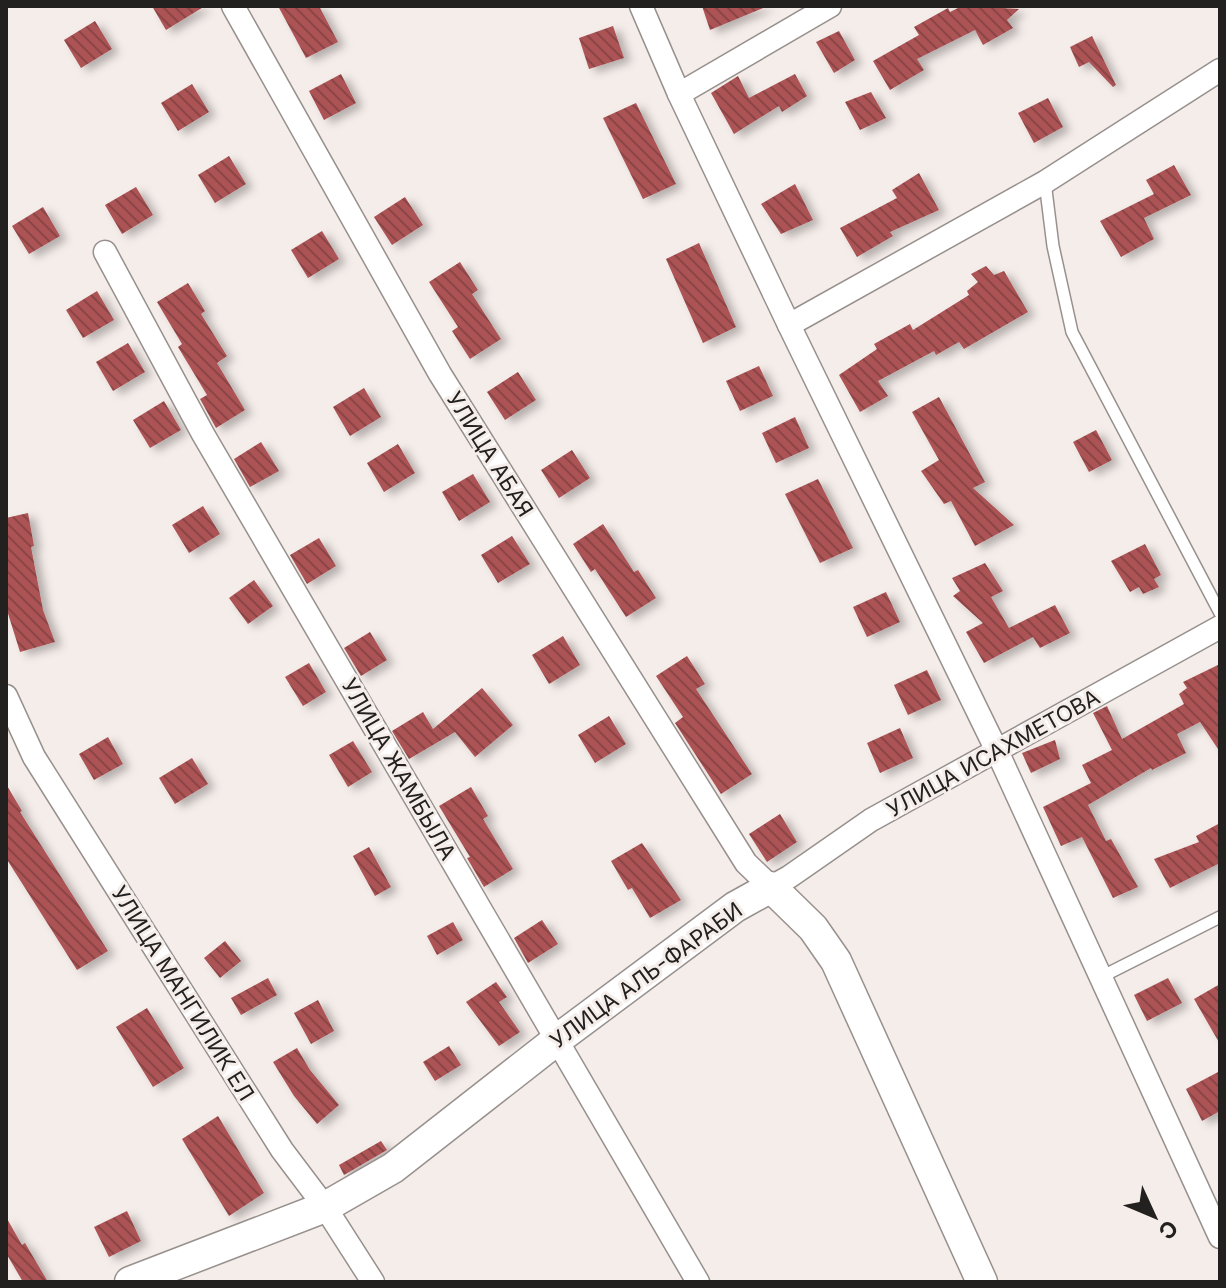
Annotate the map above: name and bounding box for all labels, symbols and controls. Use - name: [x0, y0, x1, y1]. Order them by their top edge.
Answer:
- street label: УЛИЦА АБАЯ: [441, 387, 539, 521]
- street label: УЛИЦА ЖАМБЫЛА: [336, 674, 462, 864]
- street label: УЛИЦА ИСАХМЕТОВА: [882, 684, 1104, 822]
- street label: УЛИЦА МАНГИЛИК ЕЛ: [106, 881, 260, 1105]
- street label: УЛИЦА АЛЬ-ФАРАБИ: [545, 897, 747, 1053]
- north arrow: [1114, 1176, 1194, 1256]
- text: С: [1153, 1215, 1183, 1245]

